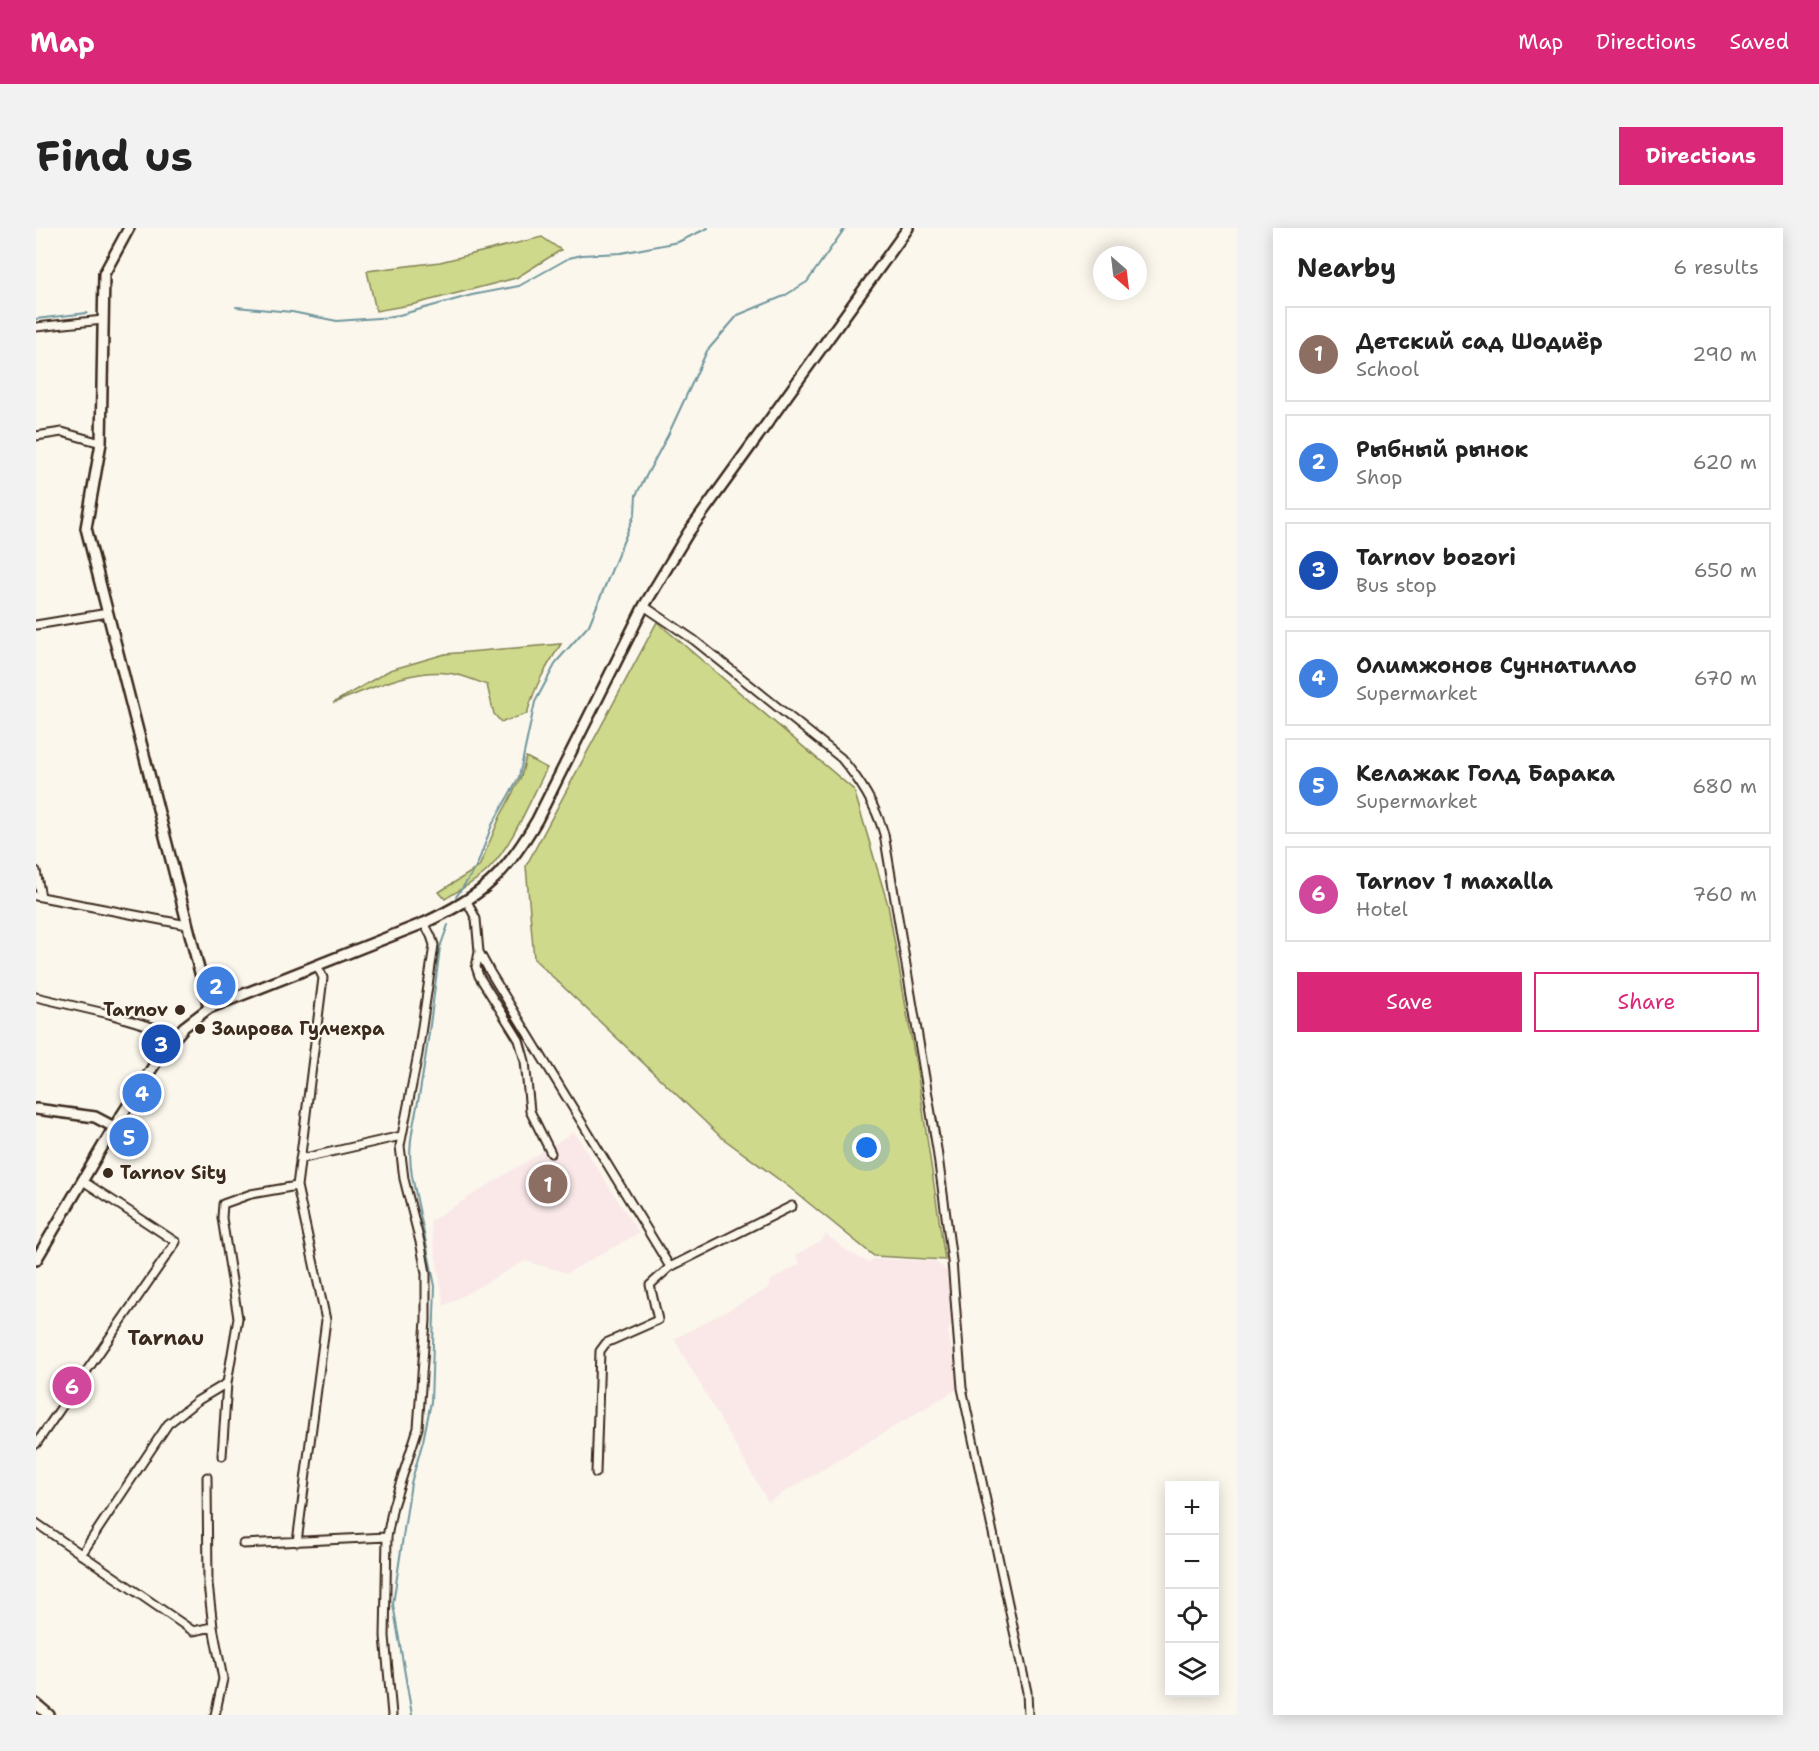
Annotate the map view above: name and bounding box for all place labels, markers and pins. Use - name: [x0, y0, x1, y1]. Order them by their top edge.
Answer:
- pin: 2: [196, 964, 236, 1008]
- place label: Tarnov: [103, 998, 168, 1022]
- marker: Tarnov: [173, 1003, 187, 1017]
- place label: Заирова Гулчехра: [212, 1017, 385, 1041]
- pin: 3: [142, 1022, 180, 1066]
- marker: Заирова Гулчехра: [193, 1022, 207, 1036]
- pin: 4: [122, 1070, 162, 1116]
- pin: 5: [110, 1114, 148, 1160]
- place label: Tarnov Sity: [120, 1161, 226, 1185]
- pin: 1: [528, 1162, 568, 1206]
- marker: Tarnov Sity: [101, 1166, 115, 1180]
- pin: 6: [52, 1364, 92, 1408]

